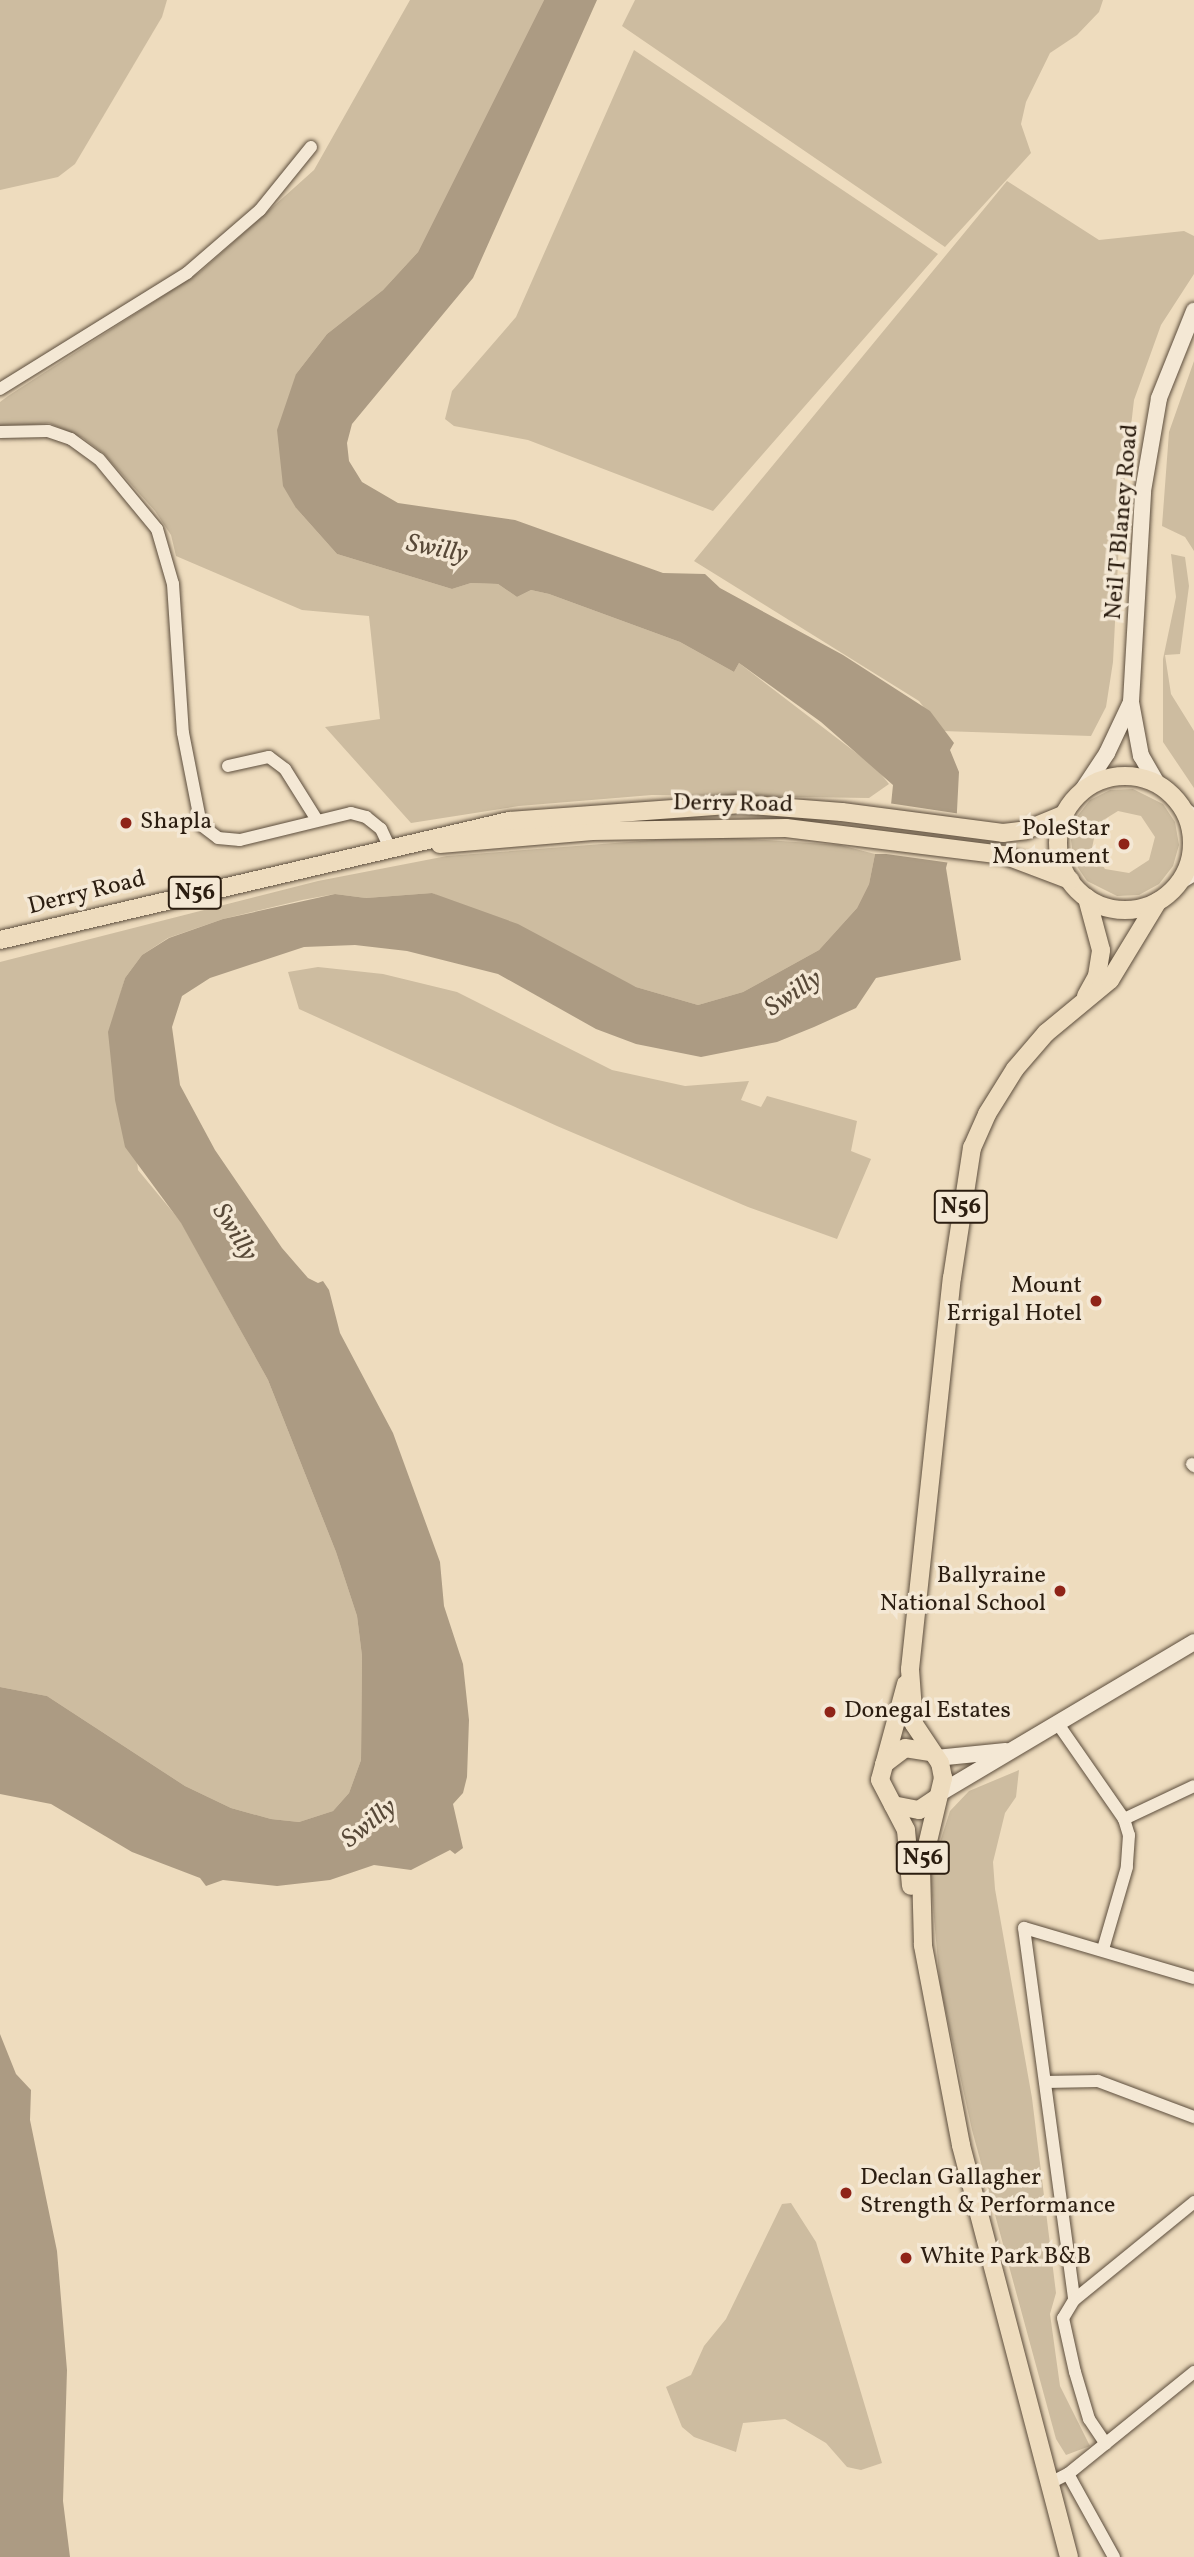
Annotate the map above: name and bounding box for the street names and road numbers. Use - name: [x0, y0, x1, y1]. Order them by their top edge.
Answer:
- street label: Neil T Blaney Road: [1100, 422, 1146, 622]
- street label: Derry Road: [672, 790, 794, 820]
- street label: Derry Road: [25, 865, 149, 923]
- road number: N56: [167, 874, 223, 912]
- road number: N56: [933, 1188, 989, 1226]
- road number: N56: [895, 1839, 951, 1878]

